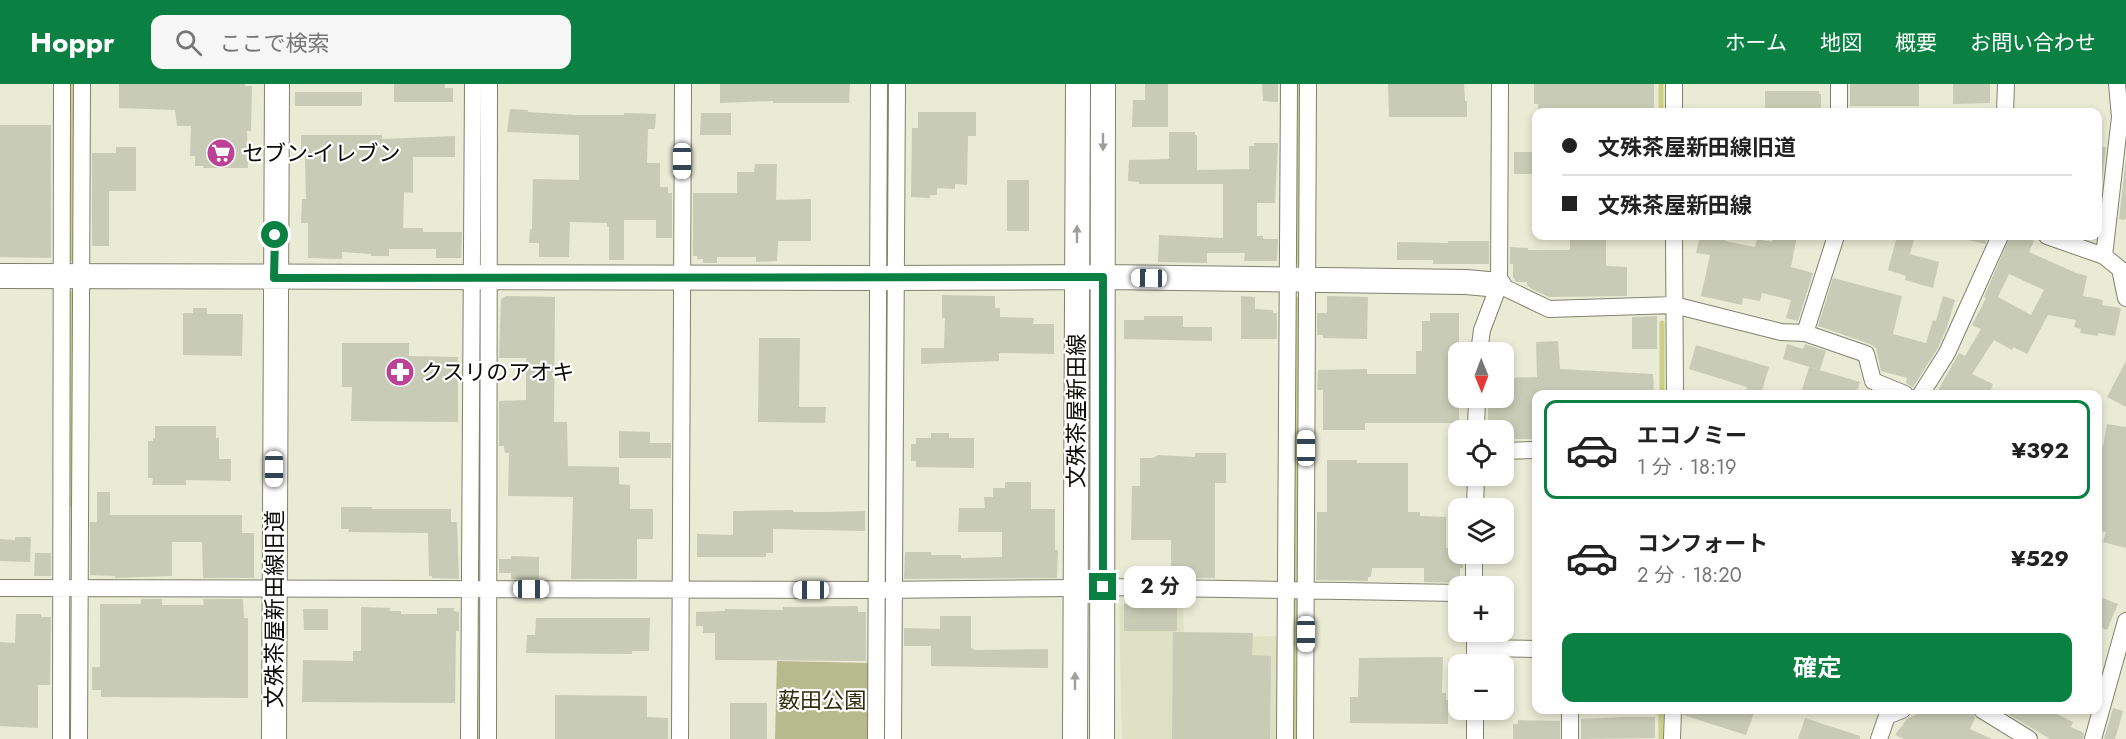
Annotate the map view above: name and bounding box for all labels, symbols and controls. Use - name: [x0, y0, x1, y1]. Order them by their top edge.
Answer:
- search box: [151, 15, 571, 69]
- text: Hoppr: [30, 22, 115, 63]
- icon: search: [172, 26, 205, 59]
- text: ここで検索: [220, 27, 330, 59]
- text: ホーム: [1725, 28, 1787, 58]
- text: 地図: [1820, 28, 1862, 58]
- text: 概要: [1895, 28, 1937, 58]
- text: お問い合わせ: [1970, 28, 2096, 58]
- text: 文殊茶屋新田線旧道: [1598, 131, 1796, 163]
- one-way arrow: [1098, 133, 1108, 152]
- supermarket icon: セブン-イレブン: [205, 137, 237, 169]
- place label: セブン-イレブン: [242, 137, 401, 169]
- car: [673, 143, 691, 179]
- text: 文殊茶屋新田線: [1598, 189, 1752, 221]
- route start: [261, 221, 288, 248]
- one-way arrow: [1072, 224, 1082, 243]
- car: [1131, 269, 1167, 287]
- street label: 文殊茶屋新田線: [1060, 334, 1092, 488]
- north arrow: [1448, 342, 1514, 408]
- map controls: [1448, 342, 1514, 720]
- pharmacy icon: クスリのアオキ: [384, 356, 416, 388]
- place label: クスリのアオキ: [421, 356, 574, 388]
- text: エコノミー: [1637, 419, 1747, 451]
- button: locate: [1448, 420, 1514, 486]
- icon: car: [1565, 423, 1619, 477]
- car: [1297, 430, 1315, 466]
- text: ¥392: [2011, 434, 2069, 466]
- car: [265, 451, 283, 487]
- text: 1 分 · 18:19: [1637, 453, 1736, 482]
- button: layers: [1448, 498, 1514, 564]
- street label: 文殊茶屋新田線旧道: [258, 510, 290, 708]
- text: コンフォート: [1637, 527, 1768, 559]
- icon: car: [1565, 531, 1619, 585]
- text: ¥529: [2011, 542, 2069, 574]
- text: 2 分 · 18:20: [1637, 561, 1742, 590]
- callout: 2 分: [1124, 566, 1196, 608]
- text: 2 分: [1140, 572, 1180, 601]
- route end: [1089, 573, 1116, 600]
- button: +: [1448, 576, 1514, 642]
- car: [513, 580, 549, 598]
- car: [793, 581, 829, 599]
- car: [1297, 616, 1315, 652]
- button: 確定: [1562, 633, 2072, 702]
- button: −: [1448, 654, 1514, 720]
- one-way arrow: [1070, 671, 1080, 690]
- park label: 薮田公園: [778, 684, 866, 716]

